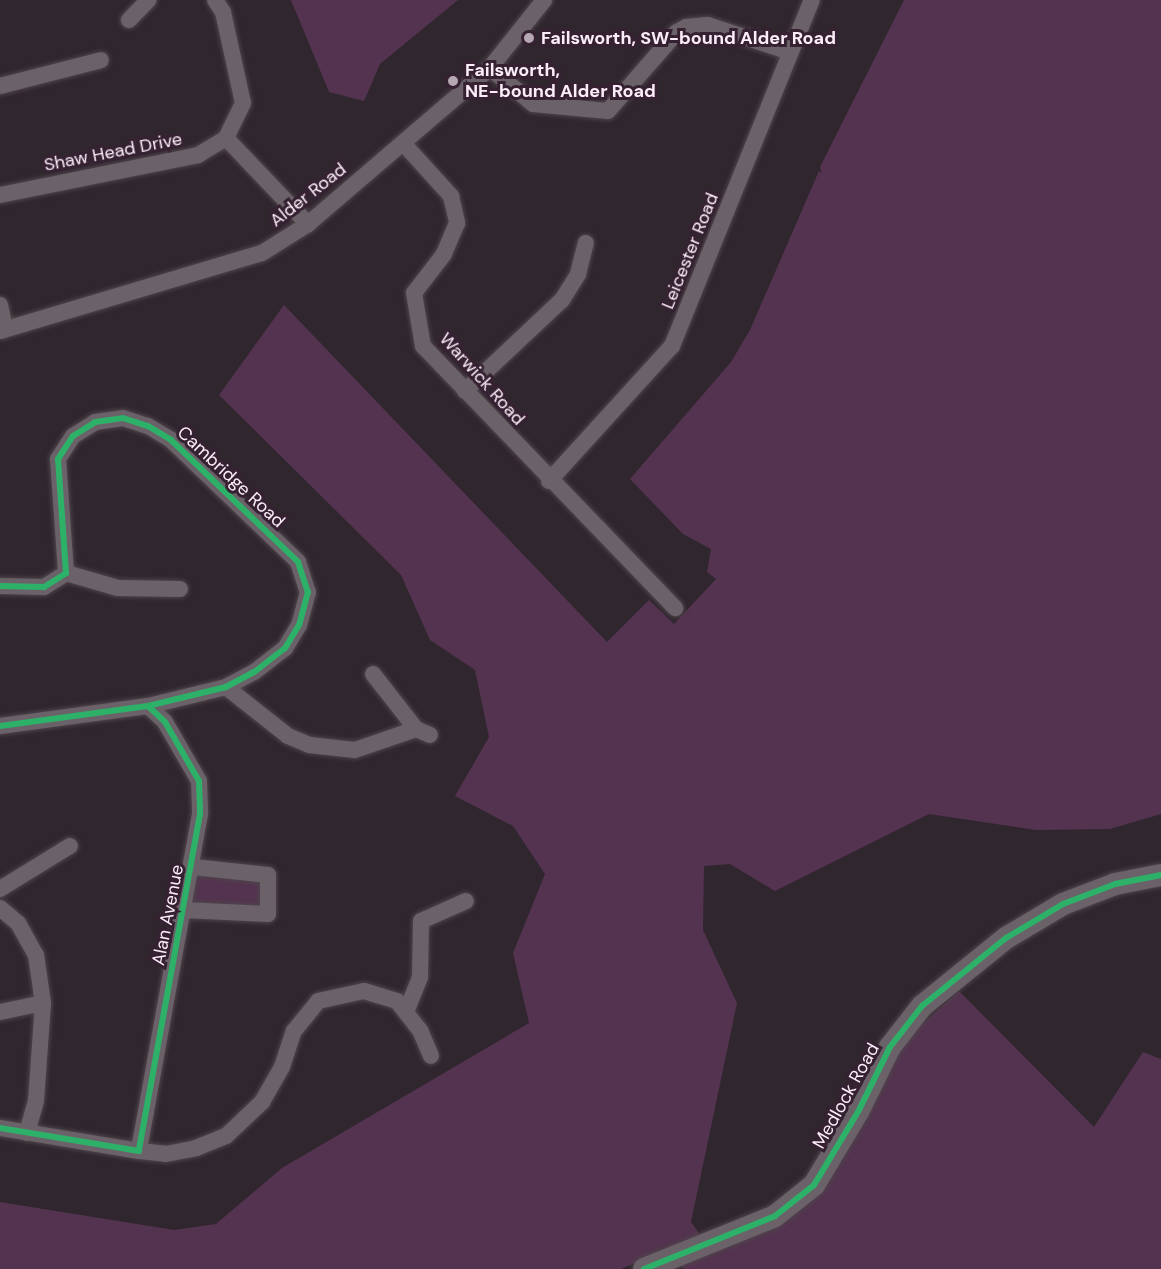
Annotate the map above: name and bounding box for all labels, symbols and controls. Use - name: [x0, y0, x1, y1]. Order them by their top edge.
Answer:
- place label: Failsworth, SW-bound Alder Road: [541, 27, 836, 49]
- marker: Failsworth, SW-bound Alder Road: [522, 31, 536, 45]
- place label: Failsworth, NE-bound Alder Road: [465, 60, 656, 103]
- marker: Failsworth, NE-bound Alder Road: [446, 74, 460, 88]
- street label: Shaw Head Drive: [42, 128, 184, 176]
- street label: Alder Road: [266, 159, 350, 231]
- street label: Leicester Road: [657, 190, 723, 312]
- street label: Warwick Road: [435, 328, 529, 430]
- street label: Cambridge Road: [173, 422, 289, 532]
- street label: Alan Avenue: [148, 863, 188, 967]
- street label: Medlock Road: [808, 1039, 884, 1153]

